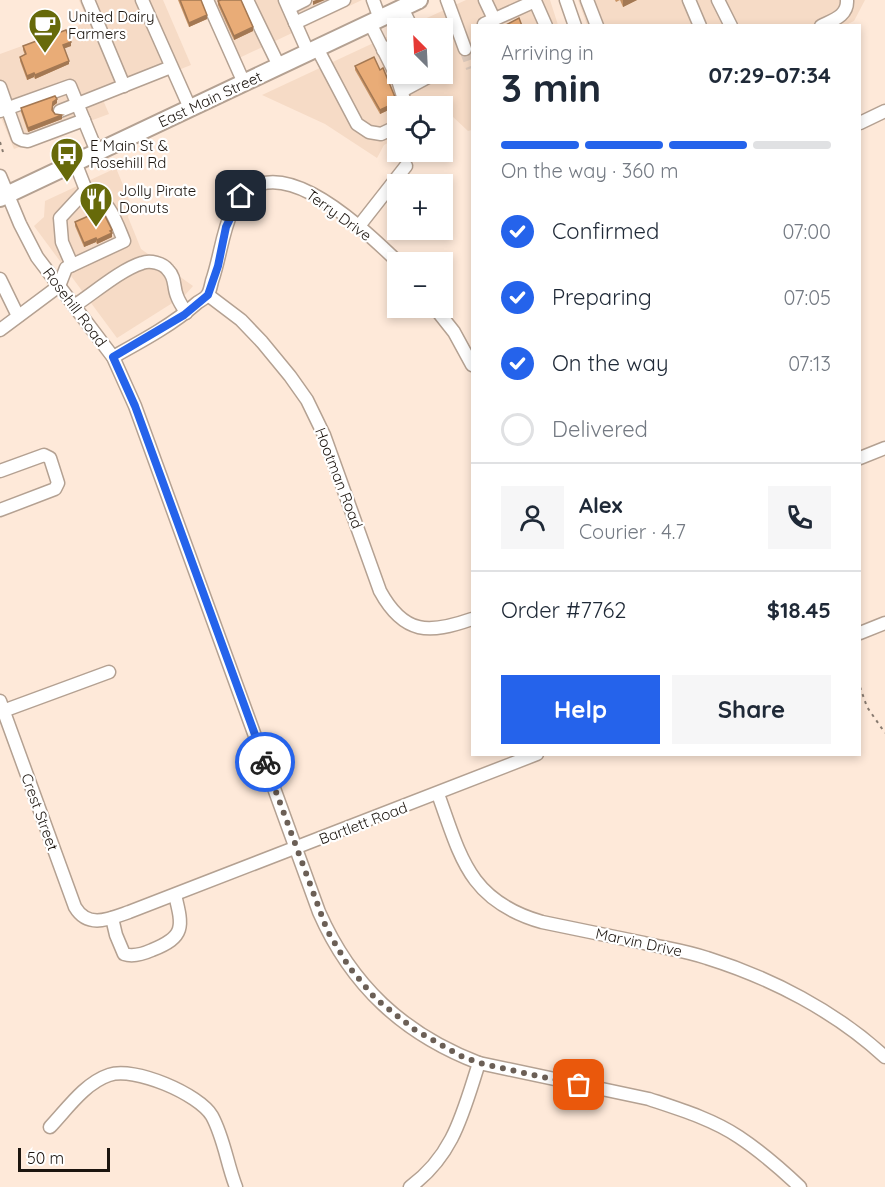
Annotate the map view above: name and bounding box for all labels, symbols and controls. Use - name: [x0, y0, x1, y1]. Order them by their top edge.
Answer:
- cafe icon: United Dairy Farmers: [27, 7, 63, 54]
- place label: United Dairy Farmers: [68, 7, 155, 43]
- north arrow: [387, 18, 453, 84]
- map controls: [387, 18, 453, 318]
- text: Arriving in: [501, 40, 594, 65]
- text: 07:29–07:34: [708, 61, 831, 89]
- text: 3 min: [501, 63, 601, 112]
- street label: East Main Street: [155, 67, 265, 131]
- button: locate: [387, 96, 453, 162]
- bus stop icon: E Main St & Rosehill Rd: [49, 136, 85, 183]
- place label: E Main St & Rosehill Rd: [90, 136, 168, 172]
- text: On the way · 360 m: [501, 158, 679, 183]
- pin: [215, 170, 266, 221]
- button: +: [387, 174, 453, 240]
- icon: home: [224, 179, 257, 212]
- restaurant icon: Jolly Pirate Donuts: [78, 181, 114, 228]
- place label: Jolly Pirate Donuts: [119, 181, 196, 217]
- street label: Terry Drive: [303, 185, 375, 245]
- icon: check: [501, 215, 534, 248]
- text: Confirmed: [552, 217, 659, 245]
- text: 07:00: [782, 219, 831, 244]
- button: −: [387, 252, 453, 318]
- street label: Rosehill Road: [39, 264, 111, 350]
- icon: check: [501, 281, 534, 314]
- text: Preparing: [552, 283, 652, 311]
- text: 07:05: [783, 285, 831, 310]
- icon: check: [501, 347, 534, 380]
- text: On the way: [552, 349, 668, 377]
- text: 07:13: [788, 351, 831, 376]
- text: Delivered: [552, 415, 648, 443]
- street label: Hootman Road: [311, 425, 367, 531]
- button: person: [501, 486, 564, 549]
- button: phone: [768, 486, 831, 549]
- text: Alex: [579, 491, 622, 519]
- text: Courier · 4.7: [579, 519, 686, 544]
- text: Order #7762: [501, 596, 626, 624]
- text: $18.45: [767, 596, 831, 624]
- button: Help: [501, 675, 660, 744]
- button: Share: [672, 675, 831, 744]
- courier: [235, 732, 295, 792]
- icon: bike: [249, 746, 282, 779]
- street label: Crest Street: [17, 771, 63, 853]
- street label: Bartlett Road: [316, 797, 410, 849]
- street label: Marvin Drive: [594, 924, 684, 960]
- pin: [553, 1059, 604, 1110]
- icon: bag: [562, 1068, 595, 1101]
- scale bar: [18, 1145, 110, 1172]
- text: 50 m: [27, 1148, 64, 1168]

